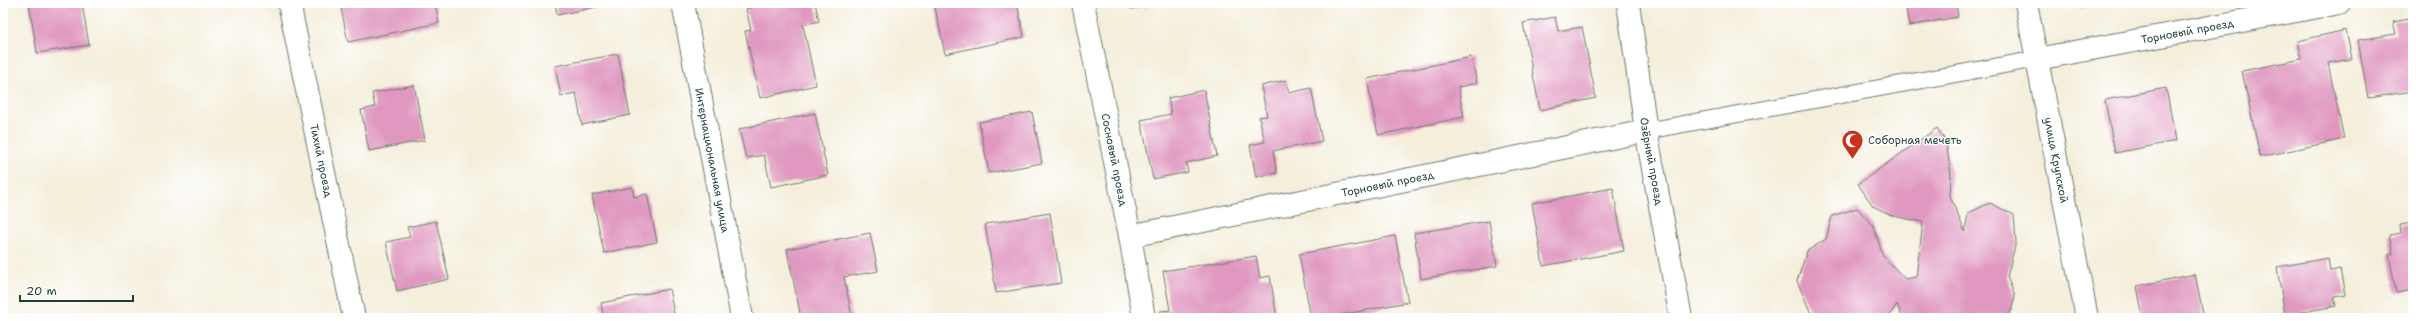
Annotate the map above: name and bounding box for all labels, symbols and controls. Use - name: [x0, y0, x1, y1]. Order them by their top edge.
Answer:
- street label: Торновый проезд: [2140, 16, 2235, 48]
- street label: Интернациональная улица: [691, 87, 733, 234]
- street label: Сосновый проезд: [1097, 112, 1131, 208]
- street label: Озёрный проезд: [1636, 116, 1667, 206]
- street label: улица Крупской: [2040, 116, 2072, 204]
- street label: Тихий проезд: [306, 123, 336, 199]
- mosque icon: Cоборная мечеть: [1839, 127, 1865, 160]
- place label: Cоборная мечеть: [1868, 133, 1962, 148]
- street label: Торновый проезд: [1340, 167, 1435, 201]
- scale bar: [20, 277, 133, 303]
- text: 20 m: [26, 283, 57, 299]

